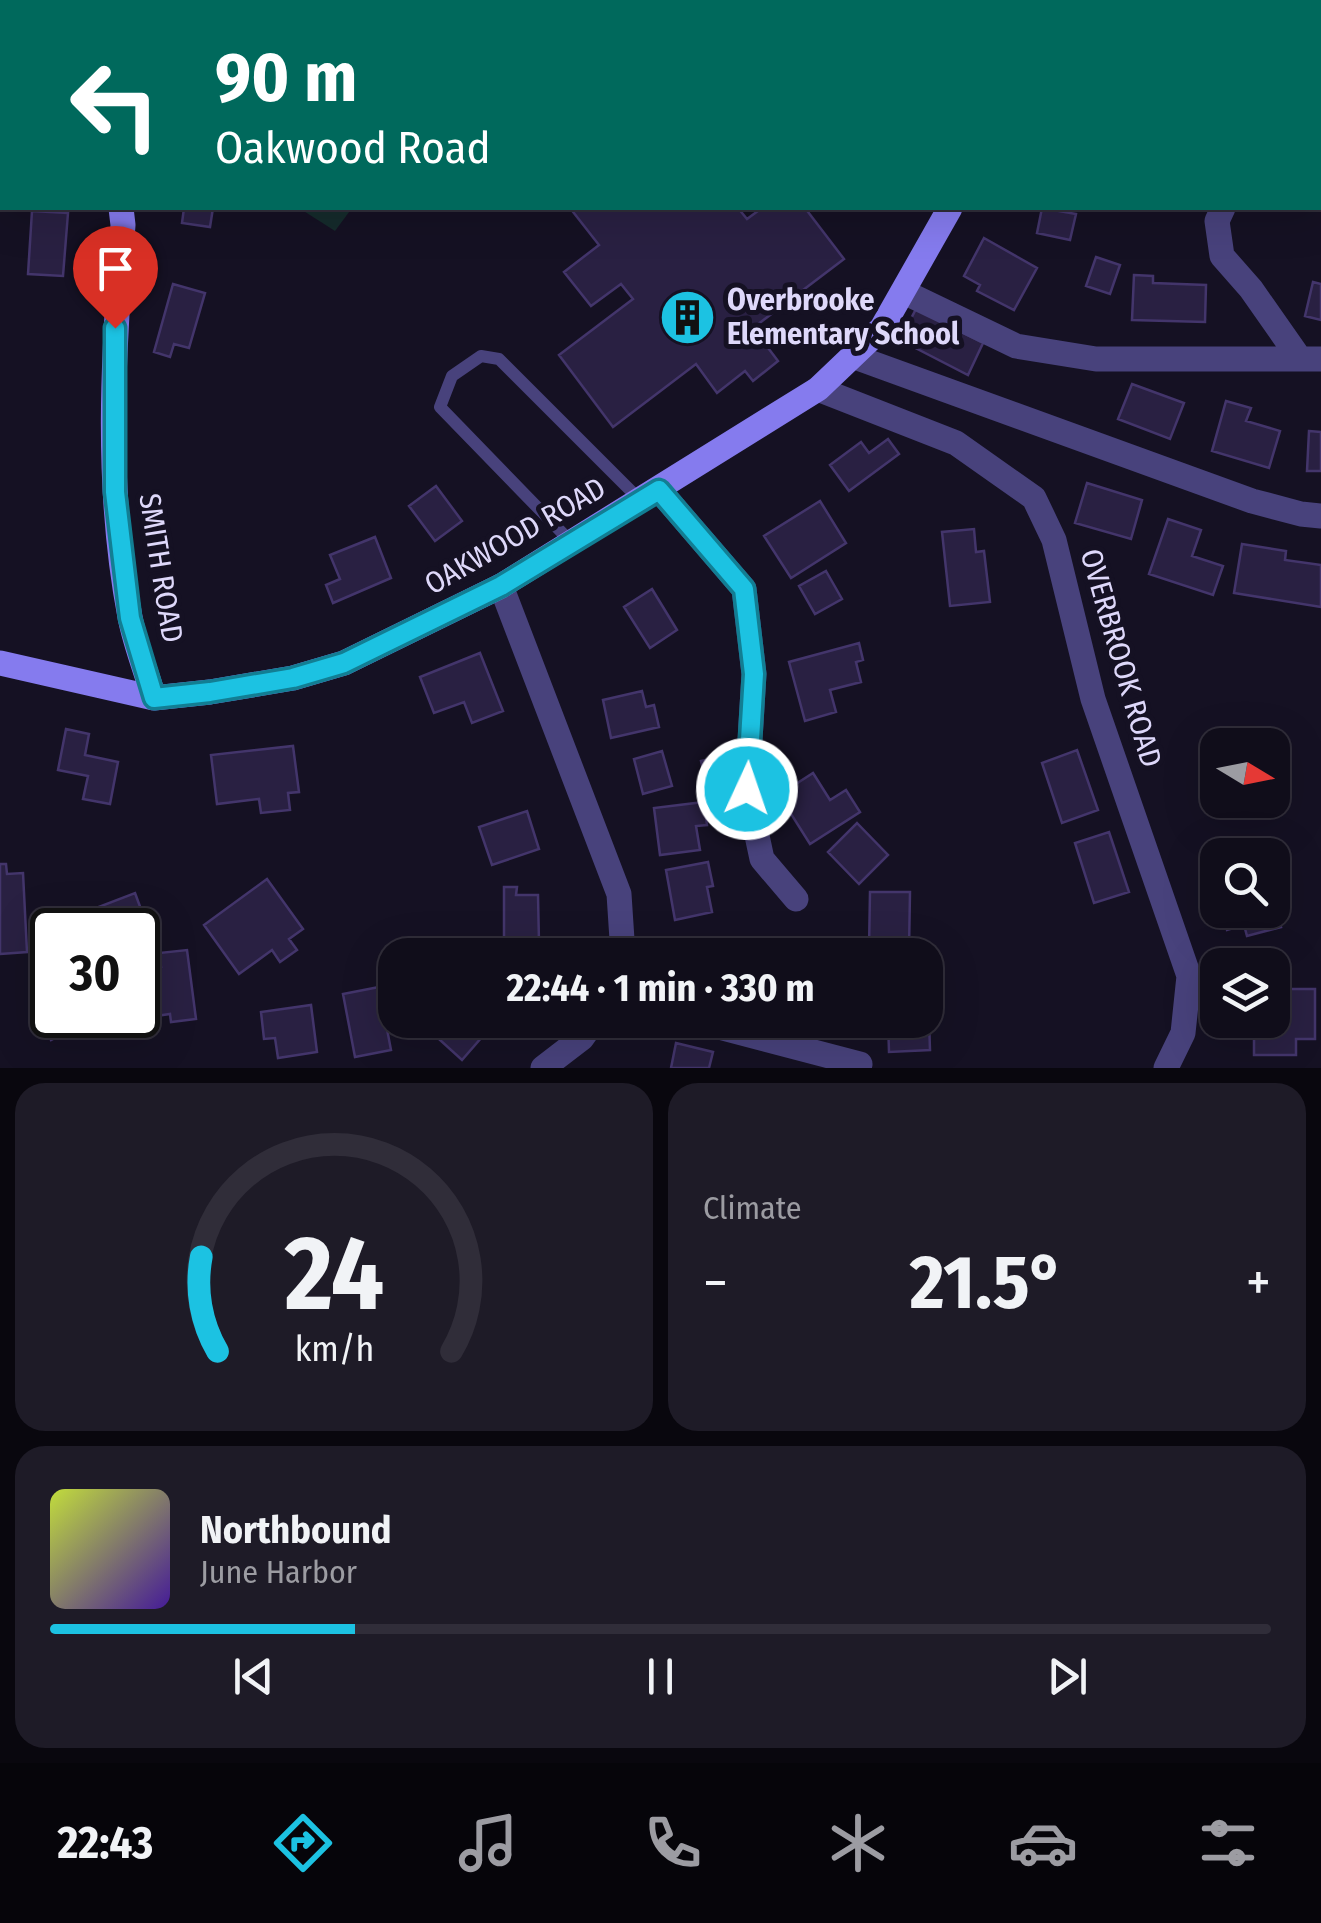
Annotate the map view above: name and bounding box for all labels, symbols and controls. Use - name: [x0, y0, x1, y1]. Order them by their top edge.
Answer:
- text: 90 m: [215, 36, 357, 120]
- icon: left: [50, 40, 180, 170]
- text: Oakwood Road: [215, 121, 491, 175]
- pin: [73, 226, 158, 329]
- icon: arrive: [88, 241, 143, 296]
- place label: Overbrooke Elementary School: [727, 282, 960, 352]
- building icon: Overbrooke Elementary School: [658, 287, 718, 347]
- street label: OAKWOOD ROAD: [418, 470, 612, 602]
- street label: SMITH ROAD: [131, 491, 191, 645]
- street label: OVERBROOK ROAD: [1073, 545, 1169, 771]
- north arrow: [1200, 728, 1290, 818]
- map controls: [1200, 728, 1290, 1038]
- position arrow: [695, 737, 799, 841]
- button: search: [1200, 838, 1290, 928]
- speed limit sign: 30: [30, 908, 160, 1038]
- button: layers: [1200, 948, 1290, 1038]
- text: 22:44 · 1 min · 330 m: [506, 965, 815, 1011]
- text: Climate: [703, 1189, 802, 1227]
- text: 24: [283, 1212, 384, 1337]
- text: 21.5°: [910, 1238, 1064, 1328]
- text: −: [703, 1250, 728, 1316]
- text: +: [1246, 1250, 1271, 1316]
- text: km/h: [294, 1328, 374, 1370]
- text: Northbound: [200, 1507, 392, 1553]
- text: June Harbor: [200, 1553, 357, 1591]
- icon: previous: [226, 1649, 281, 1704]
- icon: pause: [633, 1649, 688, 1704]
- icon: next: [1040, 1649, 1095, 1704]
- icon: directions: [268, 1808, 338, 1878]
- icon: music: [453, 1808, 523, 1878]
- icon: phone: [638, 1808, 708, 1878]
- icon: climate: [823, 1808, 893, 1878]
- icon: car: [1008, 1808, 1078, 1878]
- icon: filters: [1193, 1808, 1263, 1878]
- text: 22:43: [58, 1816, 153, 1870]

